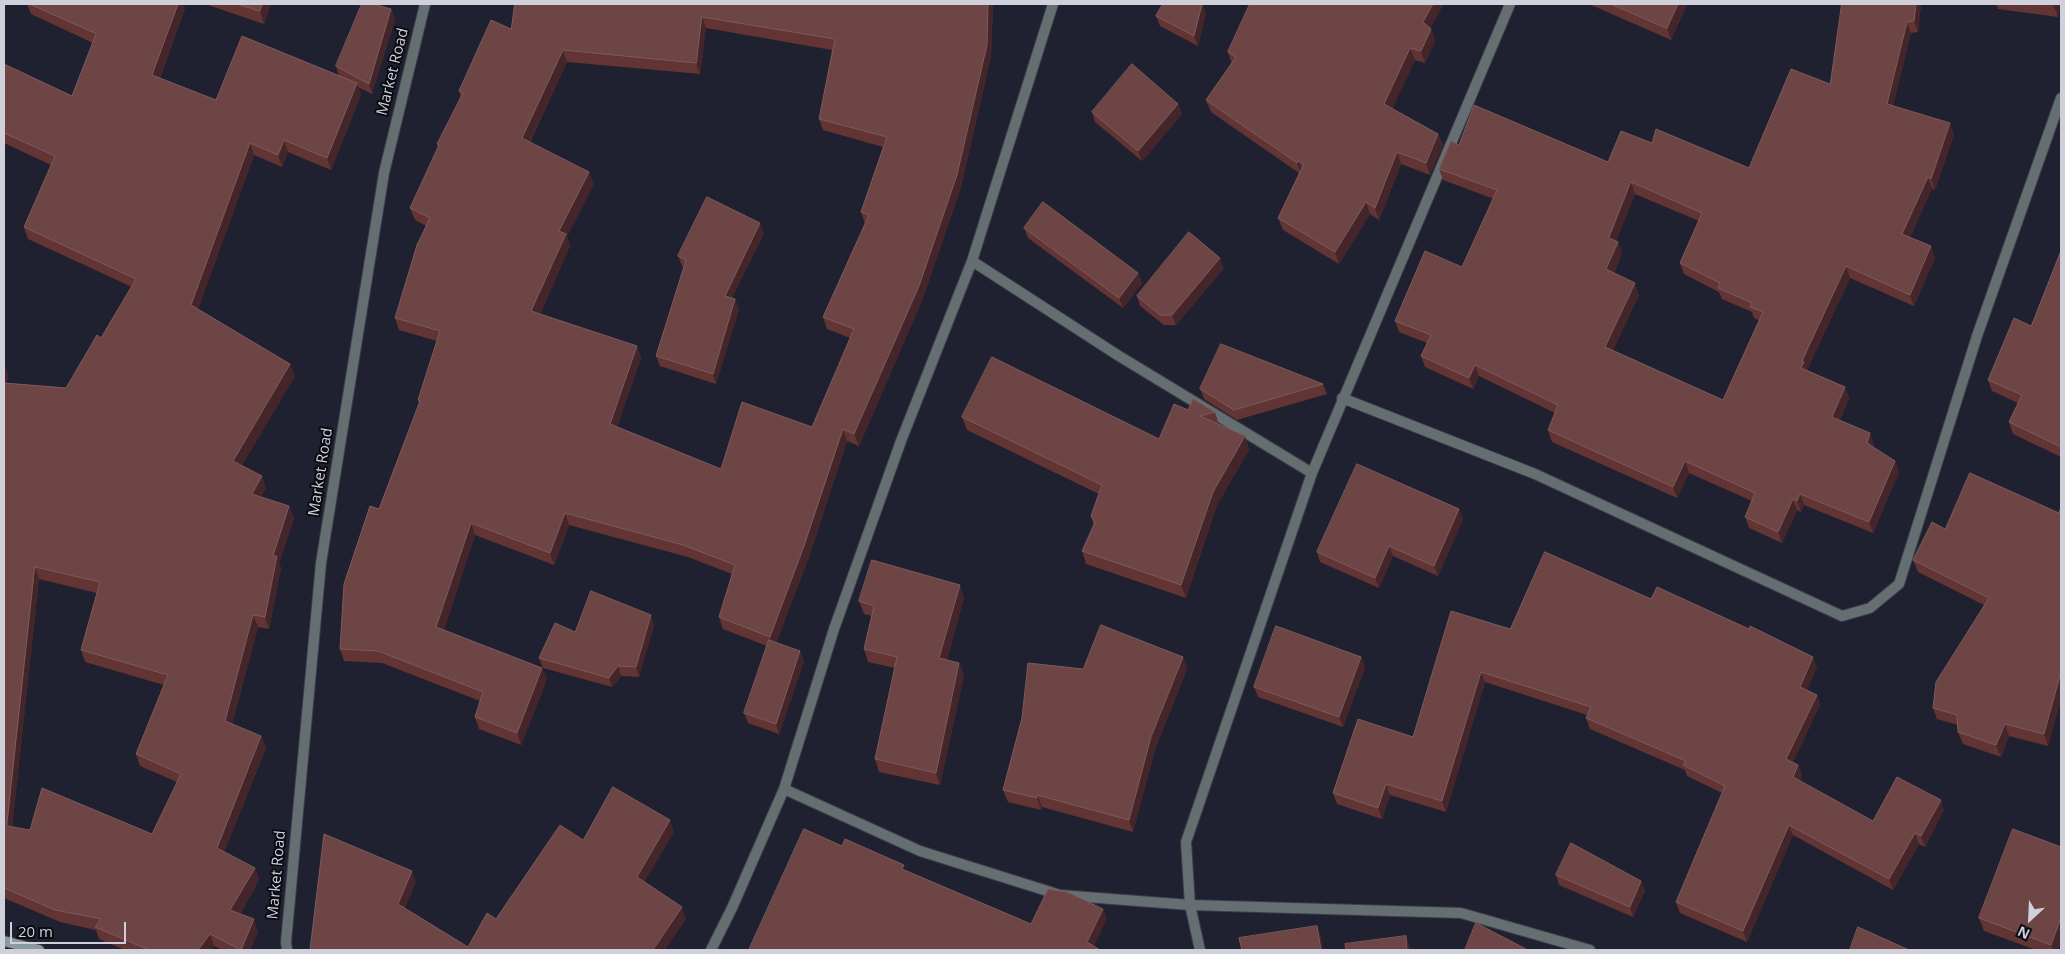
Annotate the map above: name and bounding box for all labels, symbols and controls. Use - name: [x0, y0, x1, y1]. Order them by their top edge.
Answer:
- street label: Market Road: [373, 27, 413, 117]
- street label: Market Road: [305, 426, 337, 518]
- street label: Market Road: [264, 830, 290, 920]
- north arrow: [2005, 894, 2055, 944]
- scale bar: [12, 912, 129, 944]
- text: 20 m: [18, 921, 53, 941]
- text: N: [2014, 922, 2033, 944]

